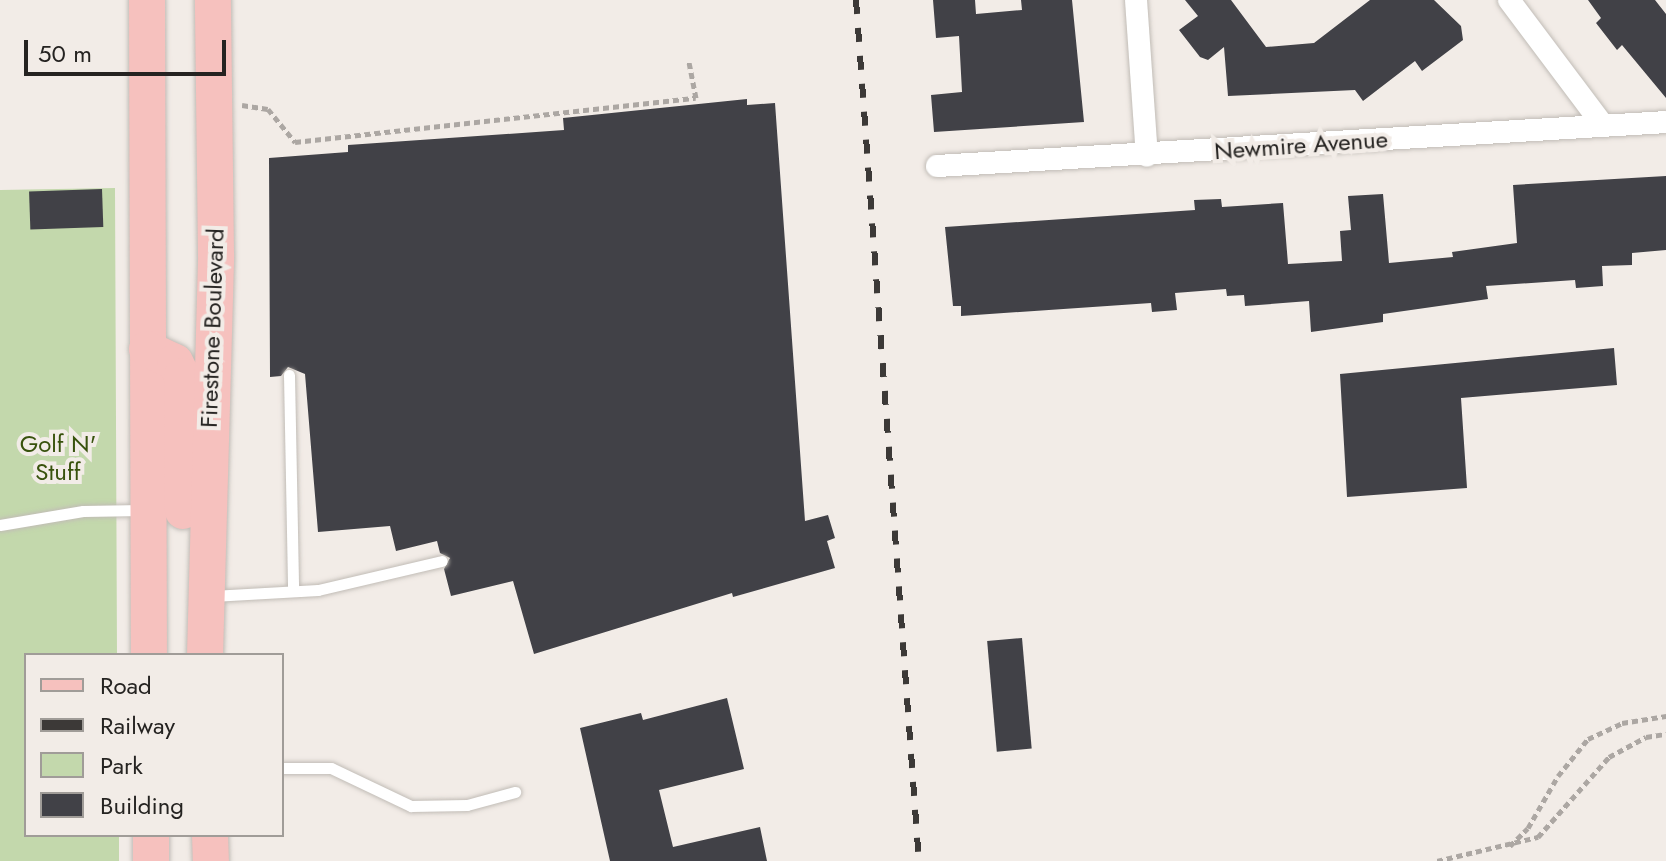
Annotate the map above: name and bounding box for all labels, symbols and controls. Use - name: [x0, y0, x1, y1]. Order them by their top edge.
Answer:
- scale bar: [28, 24, 230, 74]
- text: 50 m: [38, 36, 92, 71]
- street label: Newmire Avenue: [1213, 125, 1389, 165]
- street label: Firestone Boulevard: [194, 228, 230, 428]
- park label: Golf N' Stuff: [20, 430, 96, 486]
- legend: [24, 653, 284, 837]
- text: Road: [100, 668, 152, 703]
- text: Railway: [100, 708, 175, 743]
- text: Park: [100, 748, 143, 783]
- text: Building: [100, 788, 184, 823]

